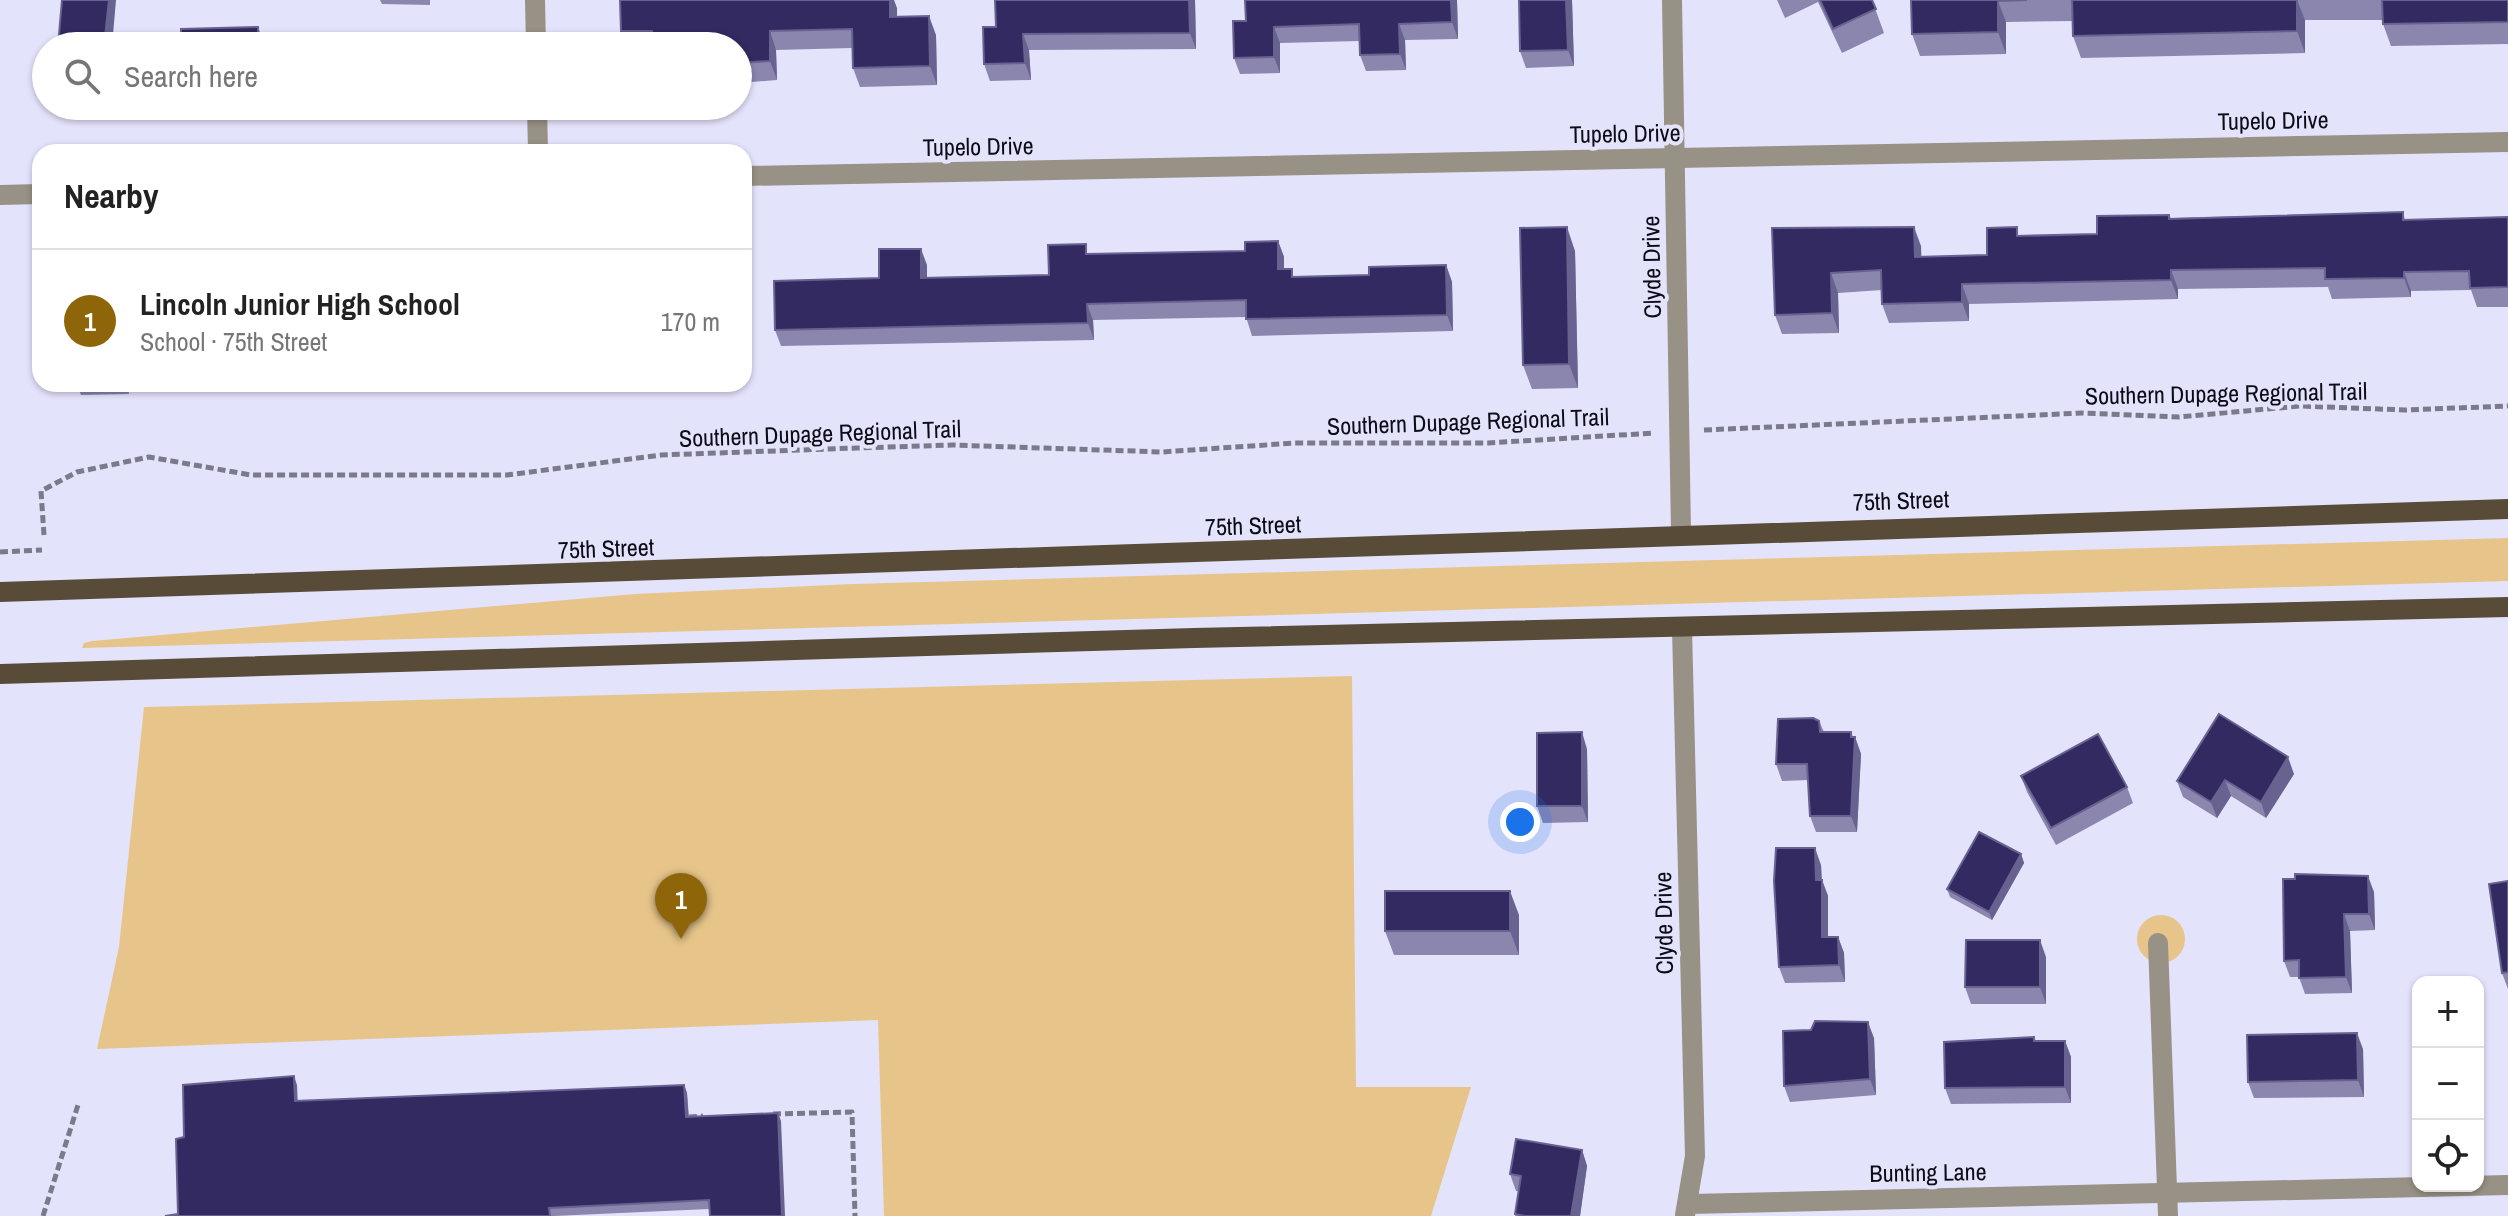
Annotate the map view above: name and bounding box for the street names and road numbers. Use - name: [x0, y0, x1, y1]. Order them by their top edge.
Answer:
- street label: Tupelo Drive: [2217, 103, 2329, 137]
- street label: Tupelo Drive: [1569, 116, 1681, 150]
- street label: Tupelo Drive: [922, 129, 1034, 163]
- street label: Clyde Drive: [1634, 215, 1668, 319]
- street label: Southern Dupage Regional Trail: [2085, 375, 2367, 411]
- street label: Southern Dupage Regional Trail: [1326, 400, 1610, 442]
- street label: Southern Dupage Regional Trail: [678, 412, 962, 454]
- street label: 75th Street: [1852, 482, 1950, 518]
- street label: 75th Street: [1204, 507, 1302, 543]
- street label: 75th Street: [557, 530, 655, 566]
- street label: Clyde Drive: [1646, 871, 1680, 975]
- street label: Bunting Lane: [1869, 1155, 1987, 1189]

